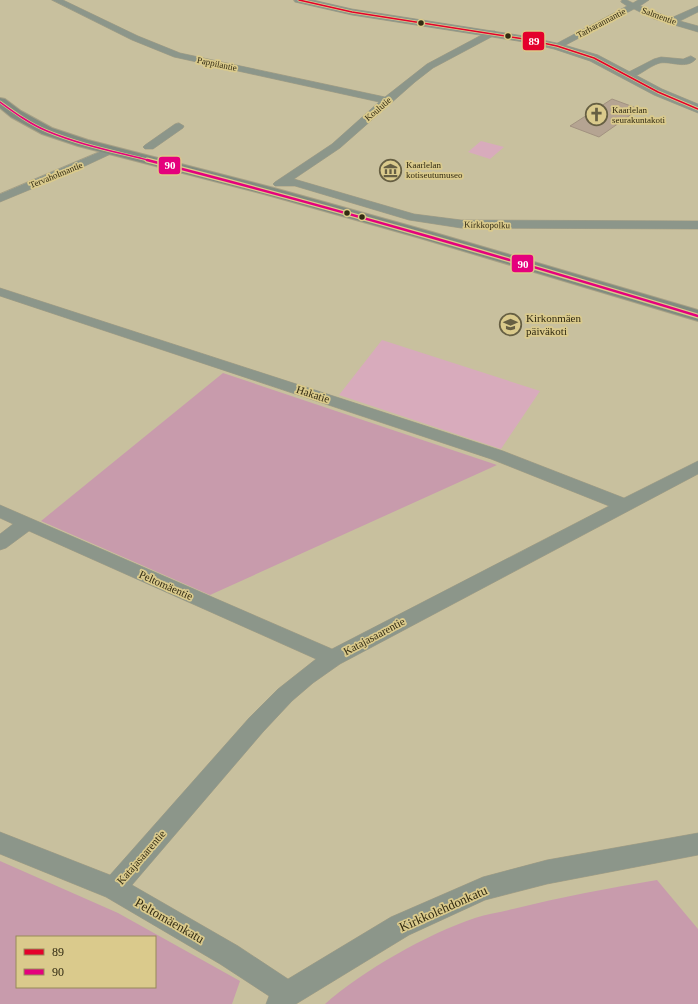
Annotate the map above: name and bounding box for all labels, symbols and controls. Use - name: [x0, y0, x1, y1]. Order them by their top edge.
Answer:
- street label: Salmentie: [640, 5, 678, 27]
- street label: Tarharannantie: [575, 6, 627, 40]
- unlabelled marker: [416, 18, 426, 28]
- unlabelled marker: [503, 31, 513, 41]
- line badge: 89: [522, 31, 545, 51]
- text: 89: [529, 35, 540, 47]
- street label: Pappilantie: [196, 55, 238, 73]
- street label: Koulutie: [363, 95, 393, 123]
- church icon: Kaarlelan seurakuntakoti: [583, 102, 609, 128]
- place label: Kaarlelan seurakuntakoti: [612, 105, 665, 125]
- line badge: 90: [158, 156, 181, 175]
- museum icon: Kaarlelan kotiseutumuseo: [378, 157, 404, 183]
- text: 90: [165, 159, 176, 171]
- street label: Tervaholmantie: [28, 160, 84, 190]
- place label: Kaarlelan kotiseutumuseo: [406, 160, 463, 180]
- unlabelled marker: [342, 208, 352, 218]
- unlabelled marker: [357, 212, 367, 222]
- street label: Kirkkopolku: [464, 220, 511, 230]
- line badge: 90: [511, 254, 534, 273]
- text: 90: [518, 258, 529, 270]
- school or university icon: Kirkonmäen päiväkoti: [497, 311, 523, 337]
- place label: Kirkonmäen päiväkoti: [526, 312, 581, 337]
- street label: Hakatie: [295, 383, 331, 405]
- street label: Peltomäentie: [137, 568, 195, 602]
- street label: Katajasaarentie: [341, 615, 407, 657]
- street label: Katajasaarentie: [114, 827, 168, 887]
- street label: Kirkkolehdonkatu: [397, 882, 490, 935]
- street label: Peltomäenkatu: [133, 895, 207, 946]
- legend: [16, 936, 156, 988]
- text: 89: [52, 945, 64, 959]
- text: 90: [52, 965, 64, 979]

